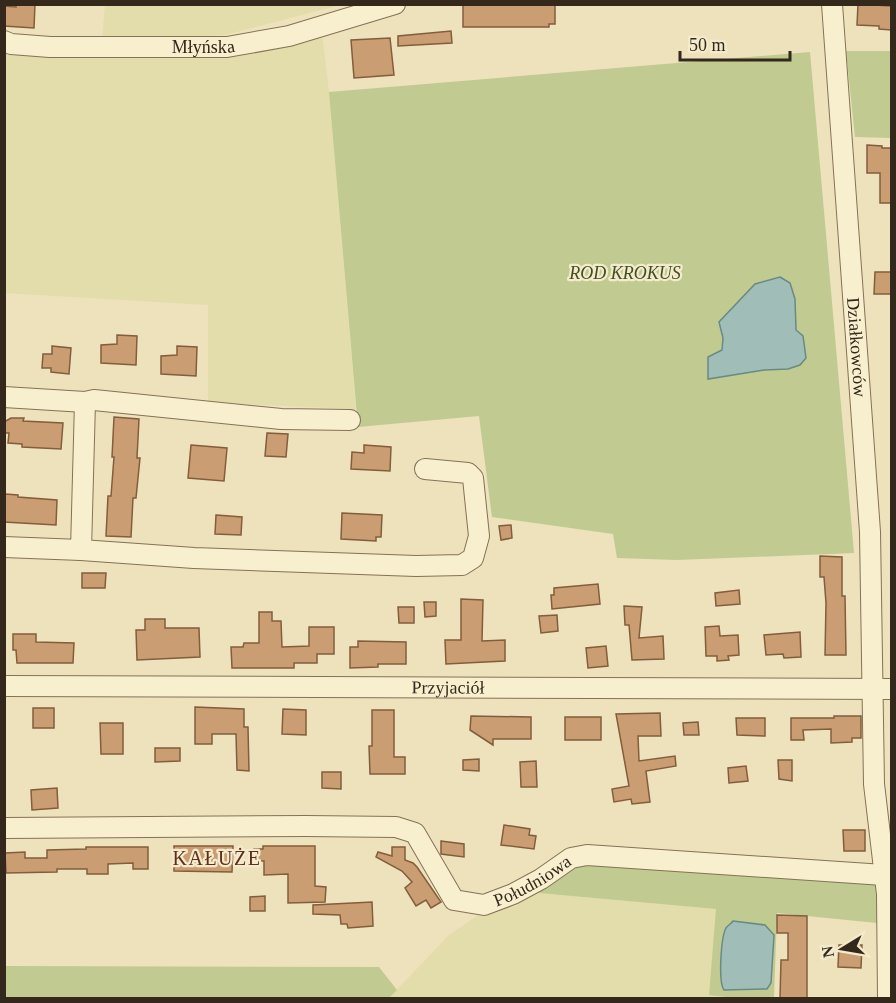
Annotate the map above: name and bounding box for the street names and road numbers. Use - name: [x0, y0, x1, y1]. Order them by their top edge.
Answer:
- street label: Młyńska: [172, 36, 236, 57]
- street label: Działkowców: [843, 297, 870, 398]
- street label: Przyjaciół: [411, 677, 485, 698]
- street label: Południowa: [491, 851, 575, 910]

